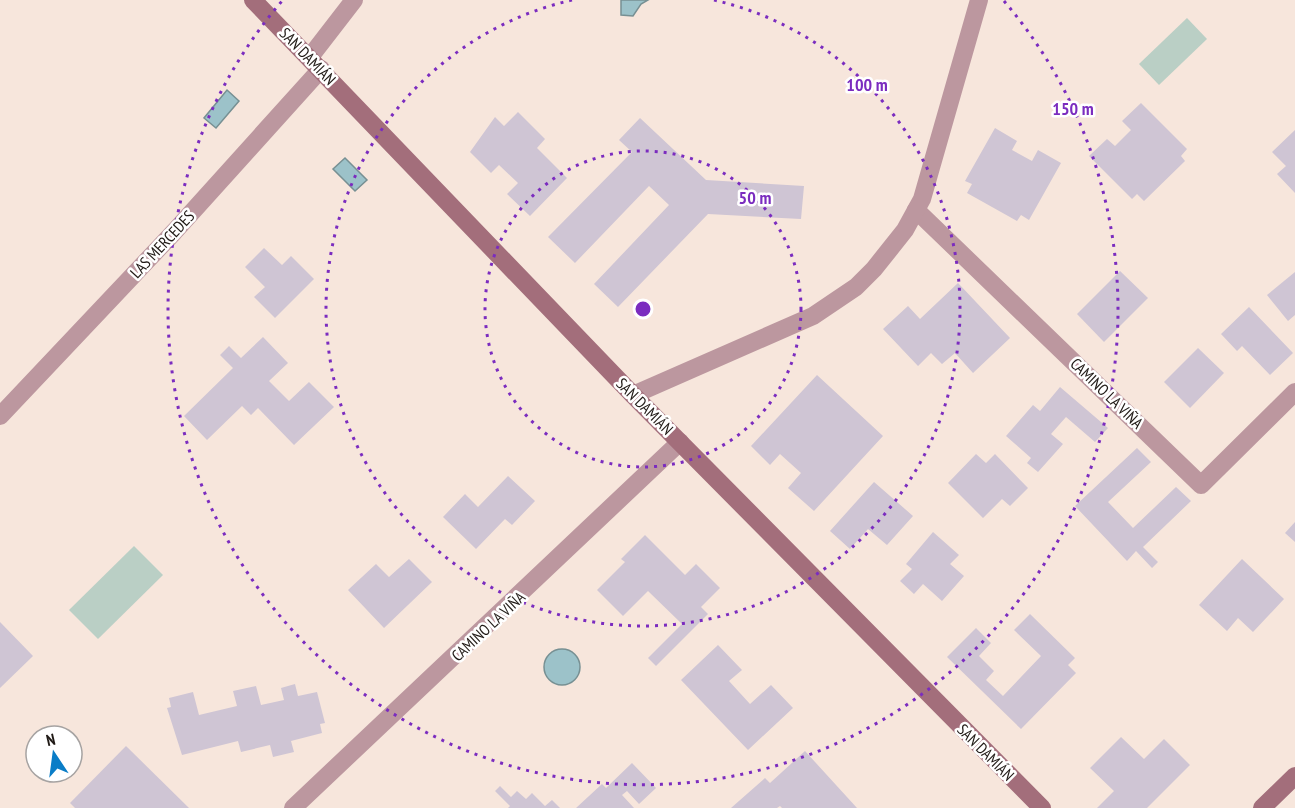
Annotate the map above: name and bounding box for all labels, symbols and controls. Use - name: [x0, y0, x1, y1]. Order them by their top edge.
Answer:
- street label: SAN DAMIÁN: [276, 23, 340, 89]
- text: 100 m: [846, 73, 888, 96]
- text: 150 m: [1052, 97, 1094, 120]
- text: 50 m: [739, 186, 771, 209]
- street label: LAS MERCEDES: [126, 206, 198, 282]
- centre of rings: [633, 299, 653, 319]
- street label: CAMINO LA VIÑA: [1066, 353, 1148, 433]
- street label: SAN DAMIÁN: [612, 373, 678, 439]
- street label: CAMINO LA VIÑA: [447, 587, 529, 665]
- street label: SAN DAMIÁN: [953, 719, 1019, 785]
- north arrow: [24, 724, 84, 784]
- text: N: [44, 729, 57, 750]

